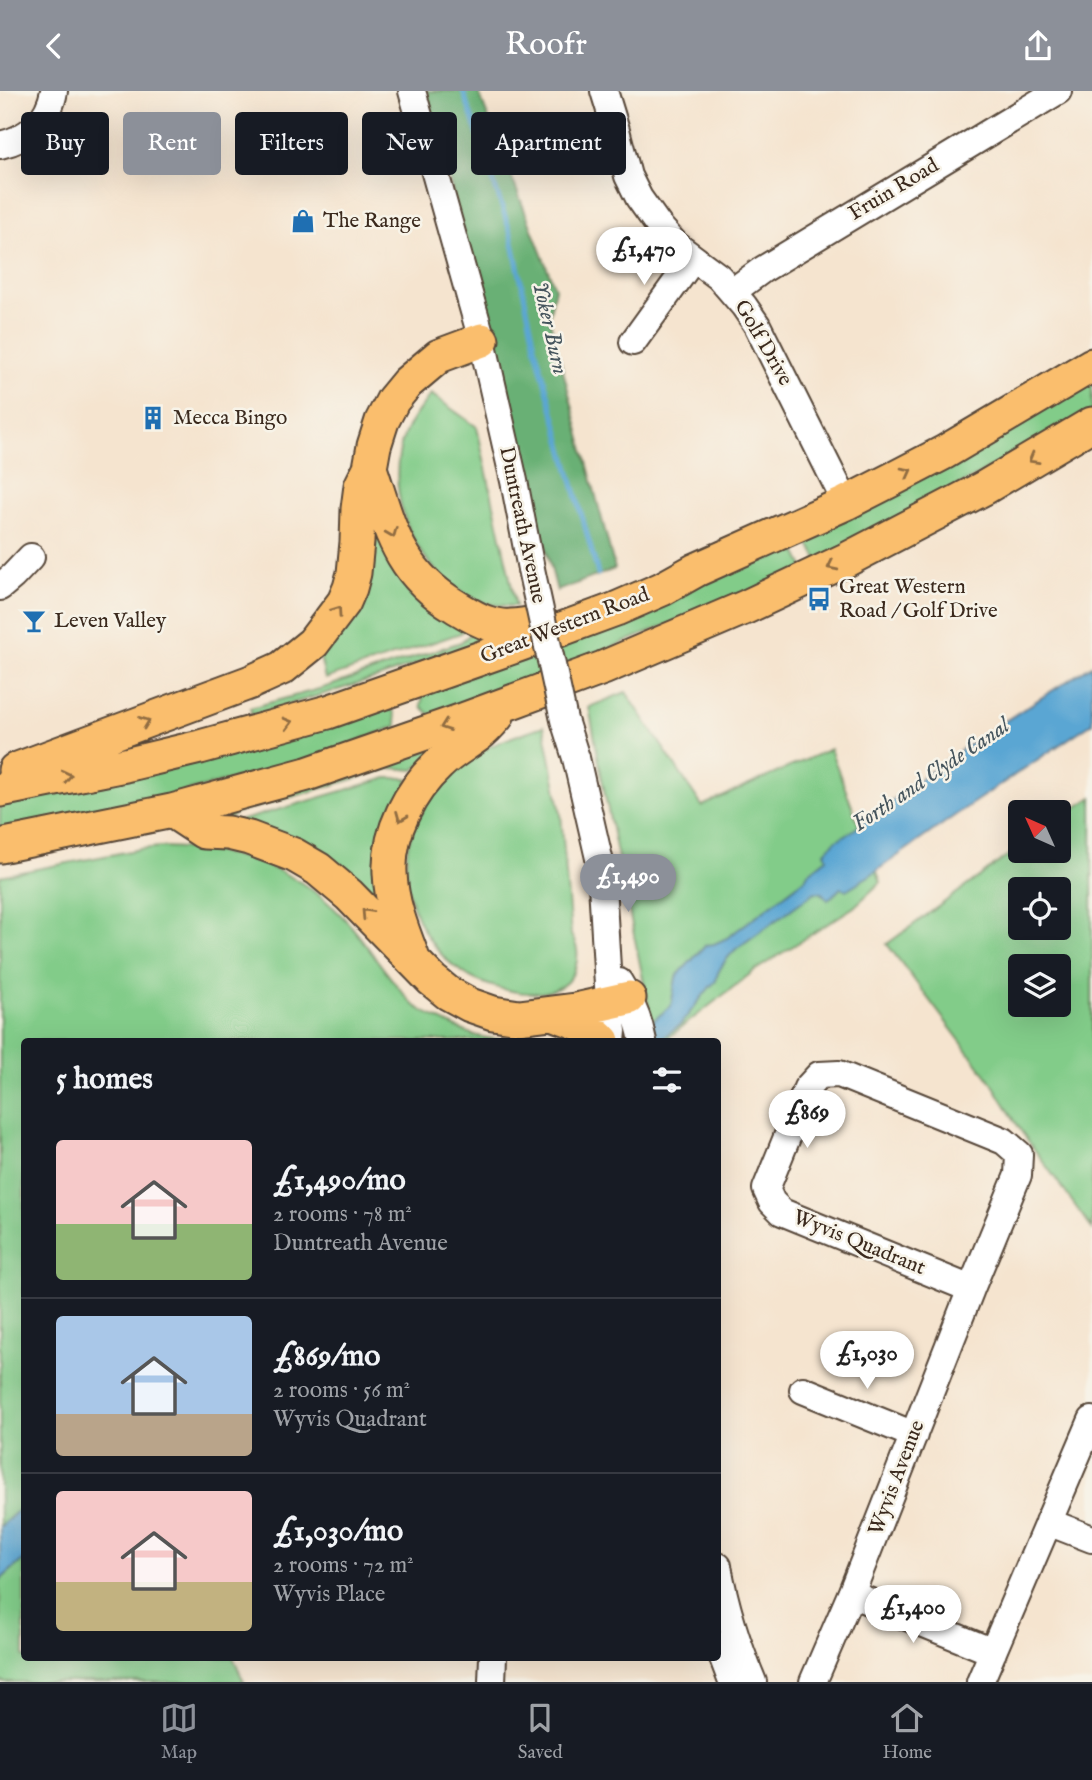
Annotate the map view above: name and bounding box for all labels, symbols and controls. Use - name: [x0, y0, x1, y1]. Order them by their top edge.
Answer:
- text: Roofr: [505, 25, 587, 66]
- icon: back: [35, 27, 73, 65]
- icon: share: [1019, 27, 1057, 65]
- chip: Buy: [21, 112, 109, 175]
- chip: Rent: [123, 112, 221, 175]
- chip: Filters: [235, 112, 348, 175]
- chip: New: [362, 112, 457, 175]
- chip: Apartment: [471, 112, 626, 175]
- street label: Fruin Road: [844, 152, 945, 227]
- shop icon: The Range: [289, 207, 317, 235]
- place label: The Range: [323, 208, 421, 235]
- pin: £1,470: [587, 227, 701, 287]
- text: £1,470: [612, 235, 676, 264]
- water label: Yoker Burn: [525, 279, 575, 377]
- street label: Golf Drive: [728, 295, 799, 391]
- building icon: Mecca Bingo: [139, 404, 167, 432]
- place label: Mecca Bingo: [173, 405, 287, 432]
- street label: Duntreath Avenue: [492, 444, 552, 606]
- one-way arrow: [1028, 451, 1041, 464]
- one-way arrow: [900, 467, 912, 480]
- one-way arrow: [383, 526, 397, 538]
- one-way arrow: [827, 558, 839, 572]
- place label: Great Western Road / Golf Drive: [839, 574, 998, 625]
- street label: Great Western Road: [477, 581, 654, 671]
- bus stop icon: Great Western Road / Golf Drive: [805, 585, 833, 613]
- one-way arrow: [329, 606, 341, 619]
- bar icon: Leven Valley: [20, 607, 48, 635]
- place label: Leven Valley: [54, 608, 167, 635]
- water label: Forth and Clyde Canal: [847, 711, 1017, 838]
- one-way arrow: [138, 716, 150, 730]
- one-way arrow: [282, 717, 294, 731]
- one-way arrow: [439, 718, 451, 732]
- one-way arrow: [61, 770, 73, 785]
- north arrow: [1008, 800, 1071, 863]
- map controls: [1008, 800, 1071, 1017]
- one-way arrow: [396, 811, 410, 823]
- pin: £1,490: [571, 855, 685, 914]
- text: £1,490: [596, 862, 660, 891]
- button: locate: [1008, 877, 1071, 940]
- one-way arrow: [362, 908, 374, 921]
- button: layers: [1008, 954, 1071, 1017]
- text: 5 homes: [56, 1061, 153, 1099]
- icon: filters: [648, 1061, 686, 1099]
- pin: £869: [766, 1091, 848, 1150]
- text: £869: [785, 1098, 829, 1127]
- text: £1,490/mo: [273, 1162, 406, 1200]
- icon: home: [112, 1168, 196, 1252]
- text: 2 rooms · 78 m²: [273, 1200, 412, 1229]
- street label: Wyvis Quadrant: [789, 1204, 929, 1282]
- text: Duntreath Avenue: [273, 1229, 448, 1258]
- pin: £1,030: [810, 1331, 924, 1391]
- text: £869/mo: [273, 1338, 380, 1376]
- text: £1,030: [836, 1339, 898, 1368]
- icon: home: [112, 1344, 196, 1428]
- text: 2 rooms · 56 m²: [273, 1376, 410, 1405]
- text: Wyvis Quadrant: [273, 1405, 427, 1434]
- street label: Wyvis Avenue: [863, 1416, 931, 1539]
- text: £1,030/mo: [273, 1513, 403, 1551]
- icon: home: [112, 1519, 196, 1603]
- text: 2 rooms · 72 m²: [273, 1551, 414, 1580]
- text: Wyvis Place: [273, 1580, 385, 1609]
- pin: £1,400: [856, 1585, 970, 1645]
- text: £1,400: [880, 1593, 946, 1622]
- tab: Map: [160, 1699, 198, 1765]
- tab: Saved: [518, 1699, 563, 1765]
- tab: Home: [882, 1699, 932, 1765]

